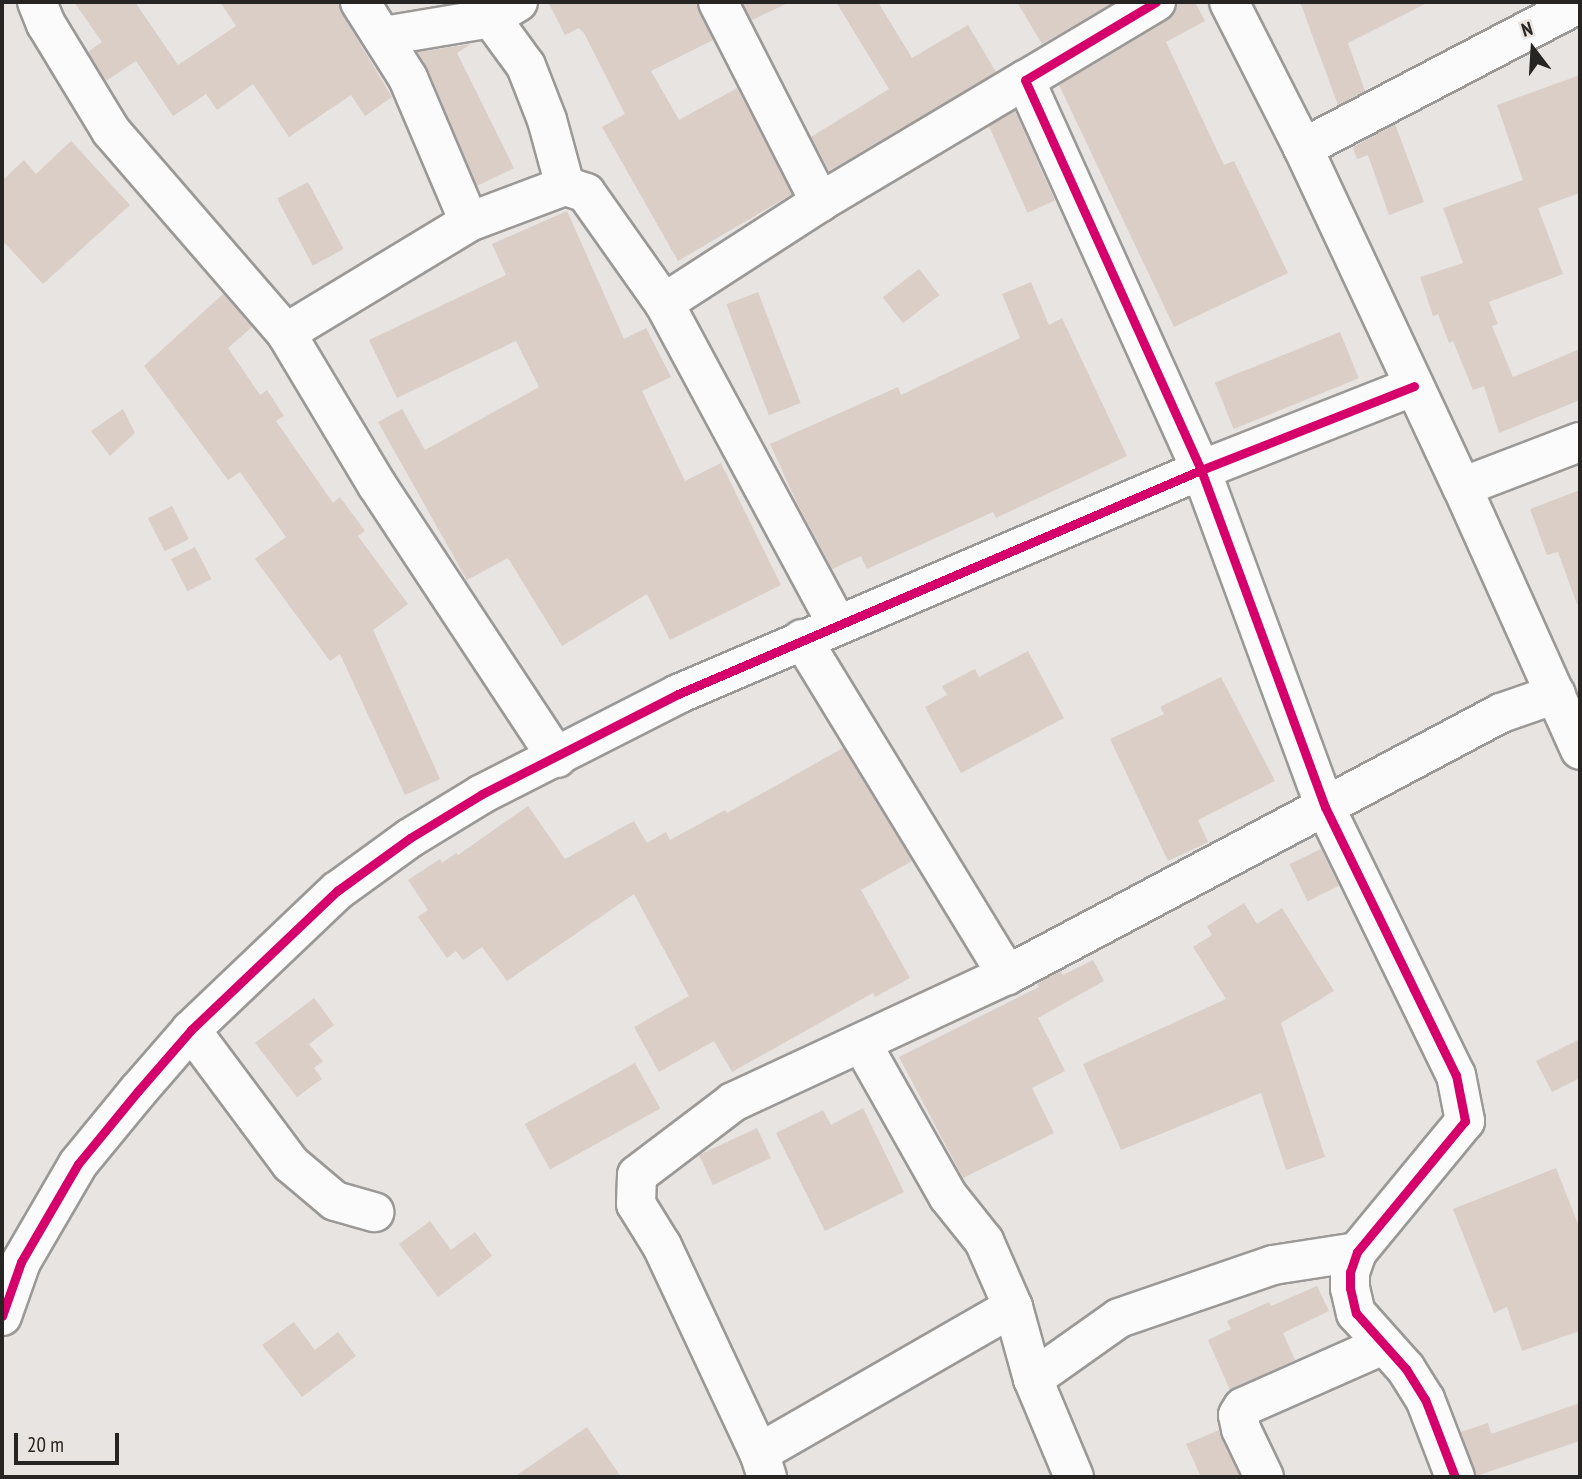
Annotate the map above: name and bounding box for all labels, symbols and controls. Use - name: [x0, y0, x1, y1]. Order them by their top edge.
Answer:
- north arrow: [1498, 14, 1568, 84]
- text: N: [1518, 16, 1535, 42]
- scale bar: [18, 1420, 122, 1464]
- text: 20 m: [27, 1431, 64, 1458]

